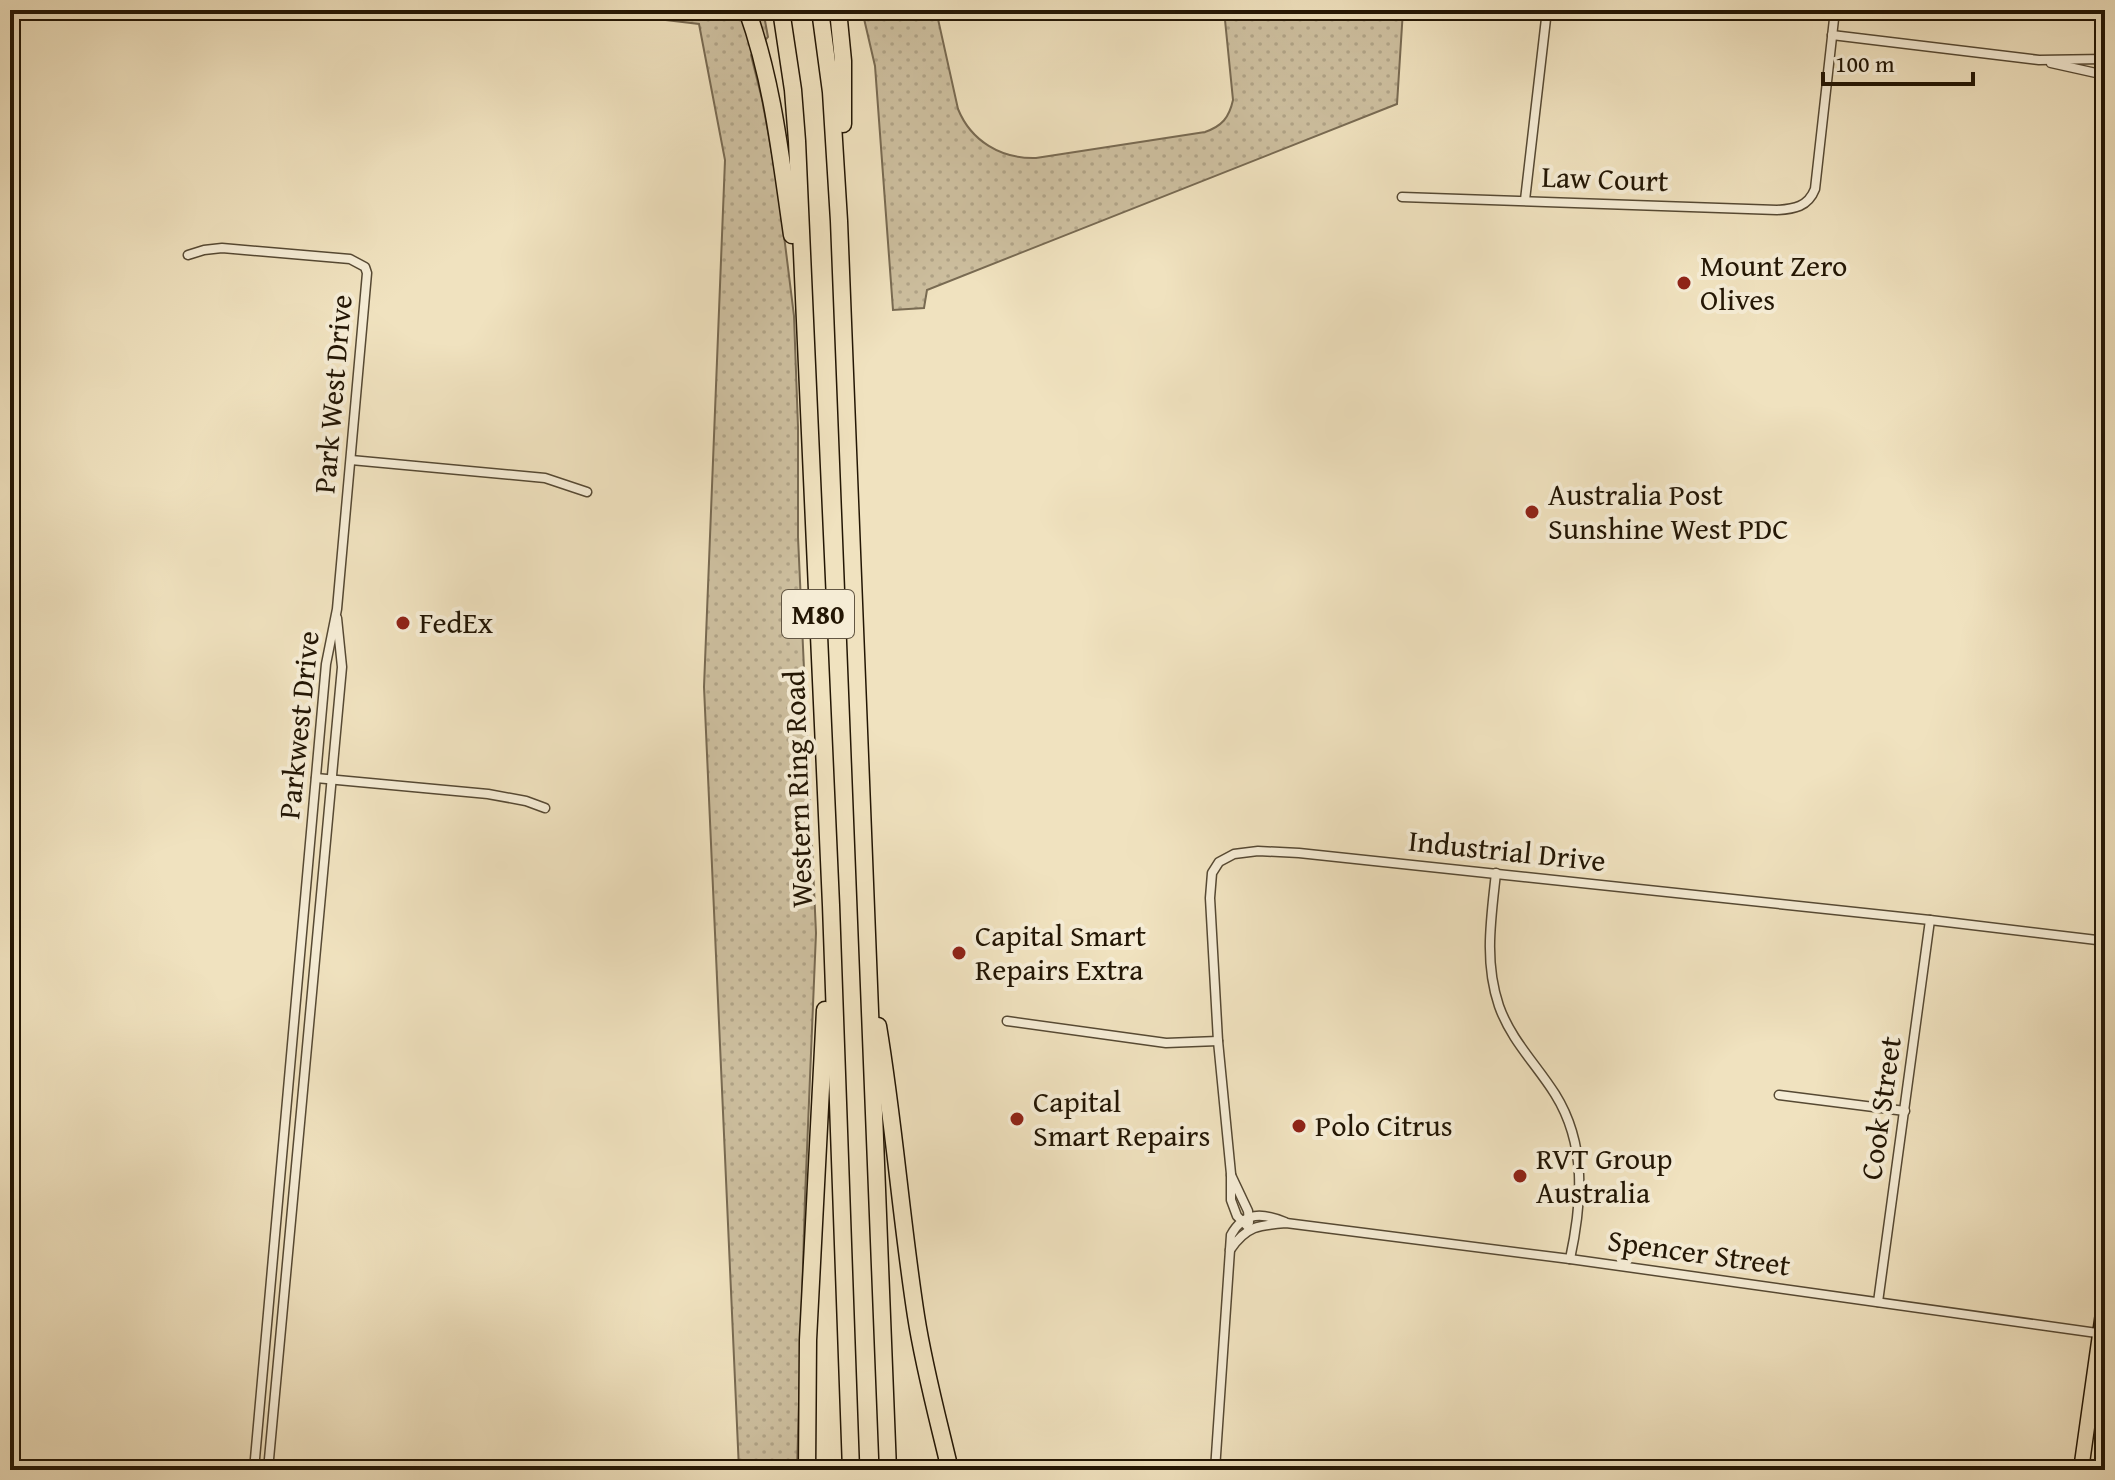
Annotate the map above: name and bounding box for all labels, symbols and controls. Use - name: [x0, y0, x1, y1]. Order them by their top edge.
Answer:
- scale bar: [1823, 36, 1973, 86]
- text: 100 m: [1835, 46, 1895, 81]
- street label: Law Court: [1541, 154, 1670, 202]
- place label: Mount Zero Olives: [1700, 243, 1847, 321]
- marker: Mount Zero Olives: [1675, 274, 1693, 292]
- street label: Park West Drive: [301, 293, 363, 495]
- place label: Australia Post Sunshine West PDC: [1548, 472, 1789, 550]
- marker: Australia Post Sunshine West PDC: [1523, 503, 1541, 521]
- road number: M80: [782, 590, 854, 638]
- place label: FedEx: [419, 600, 494, 644]
- marker: FedEx: [394, 614, 412, 632]
- street label: Parkwest Drive: [266, 629, 330, 821]
- street label: Western Ring Road: [771, 670, 823, 909]
- street label: Industrial Drive: [1406, 818, 1608, 882]
- place label: Capital Smart Repairs Extra: [975, 913, 1147, 991]
- marker: Capital Smart Repairs Extra: [950, 944, 968, 962]
- street label: Cook Street: [1848, 1033, 1912, 1183]
- place label: Capital Smart Repairs: [1033, 1079, 1210, 1157]
- place label: Polo Citrus: [1315, 1103, 1453, 1147]
- marker: Capital Smart Repairs: [1008, 1110, 1026, 1128]
- marker: Polo Citrus: [1290, 1117, 1308, 1135]
- place label: RVT Group Australia: [1536, 1136, 1672, 1214]
- marker: RVT Group Australia: [1511, 1167, 1529, 1185]
- street label: Spencer Street: [1605, 1217, 1794, 1287]

